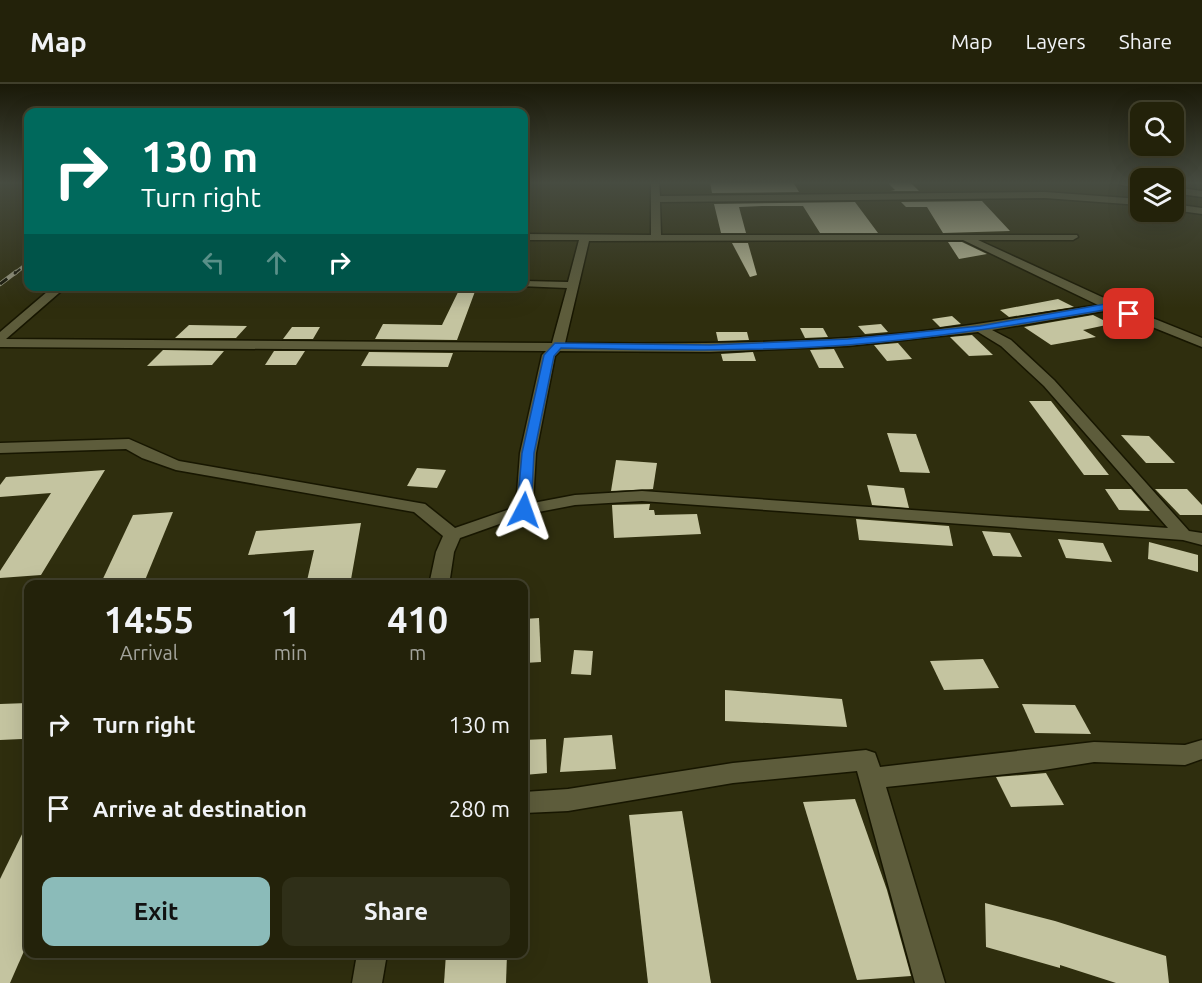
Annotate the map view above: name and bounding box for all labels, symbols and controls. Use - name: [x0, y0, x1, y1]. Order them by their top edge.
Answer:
- text: Map: [30, 26, 87, 57]
- text: Map: [951, 29, 992, 53]
- text: Layers: [1025, 29, 1086, 53]
- text: Share: [1119, 29, 1172, 53]
- map controls: [1130, 102, 1184, 222]
- button: search: [1130, 102, 1184, 156]
- icon: right: [42, 132, 120, 210]
- text: 130 m: [141, 133, 258, 180]
- button: layers: [1130, 168, 1184, 222]
- text: Turn right: [141, 182, 261, 212]
- icon: left: [197, 246, 230, 279]
- icon: ahead: [260, 246, 293, 279]
- icon: right: [323, 246, 356, 279]
- pin: [1103, 288, 1154, 339]
- icon: arrive: [1112, 297, 1145, 330]
- position arrow: [492, 478, 556, 542]
- text: 14:55: [104, 599, 194, 640]
- text: 1: [280, 599, 301, 640]
- text: 410: [387, 599, 448, 640]
- text: Arrival: [120, 641, 178, 664]
- text: min: [274, 641, 307, 664]
- text: m: [409, 641, 426, 664]
- icon: right: [42, 708, 75, 741]
- text: Turn right: [93, 712, 195, 737]
- text: 130 m: [449, 712, 510, 737]
- icon: arrive: [42, 792, 75, 825]
- text: Arrive at destination: [93, 796, 307, 821]
- text: 280 m: [449, 796, 510, 821]
- button: Exit: [42, 877, 270, 946]
- button: Share: [282, 877, 510, 946]

